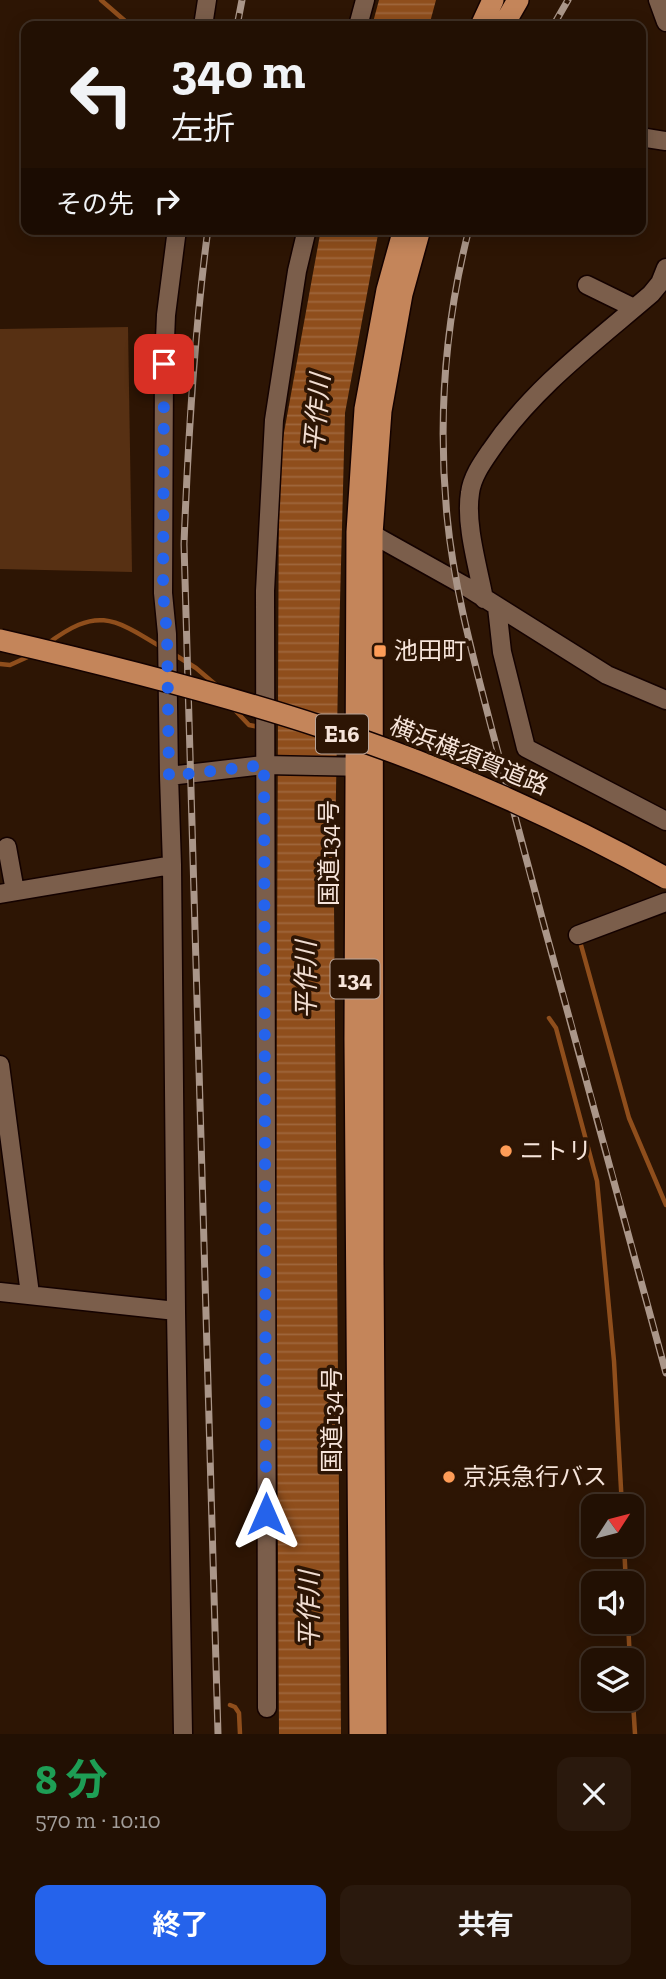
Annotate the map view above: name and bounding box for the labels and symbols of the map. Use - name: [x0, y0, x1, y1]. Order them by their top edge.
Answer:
- pin: [134, 334, 194, 394]
- water label: 平作川: [298, 370, 337, 453]
- place label: 池田町: [394, 636, 466, 665]
- marker: 池田町: [372, 643, 388, 659]
- street label: 横浜横須賀道路: [386, 711, 553, 800]
- road number: E16: [316, 714, 368, 754]
- street label: 国道134号: [314, 800, 343, 906]
- water label: 平作川: [290, 938, 322, 1019]
- road number: 134: [330, 960, 380, 998]
- place label: ニトリ: [520, 1136, 592, 1165]
- marker: ニトリ: [498, 1143, 514, 1159]
- street label: 国道134号: [317, 1367, 346, 1473]
- place label: 京浜急行バス: [463, 1462, 607, 1491]
- marker: 京浜急行バス: [441, 1469, 457, 1485]
- position arrow: [229, 1477, 303, 1551]
- north arrow: [581, 1494, 644, 1558]
- water label: 平作川: [293, 1568, 325, 1649]

